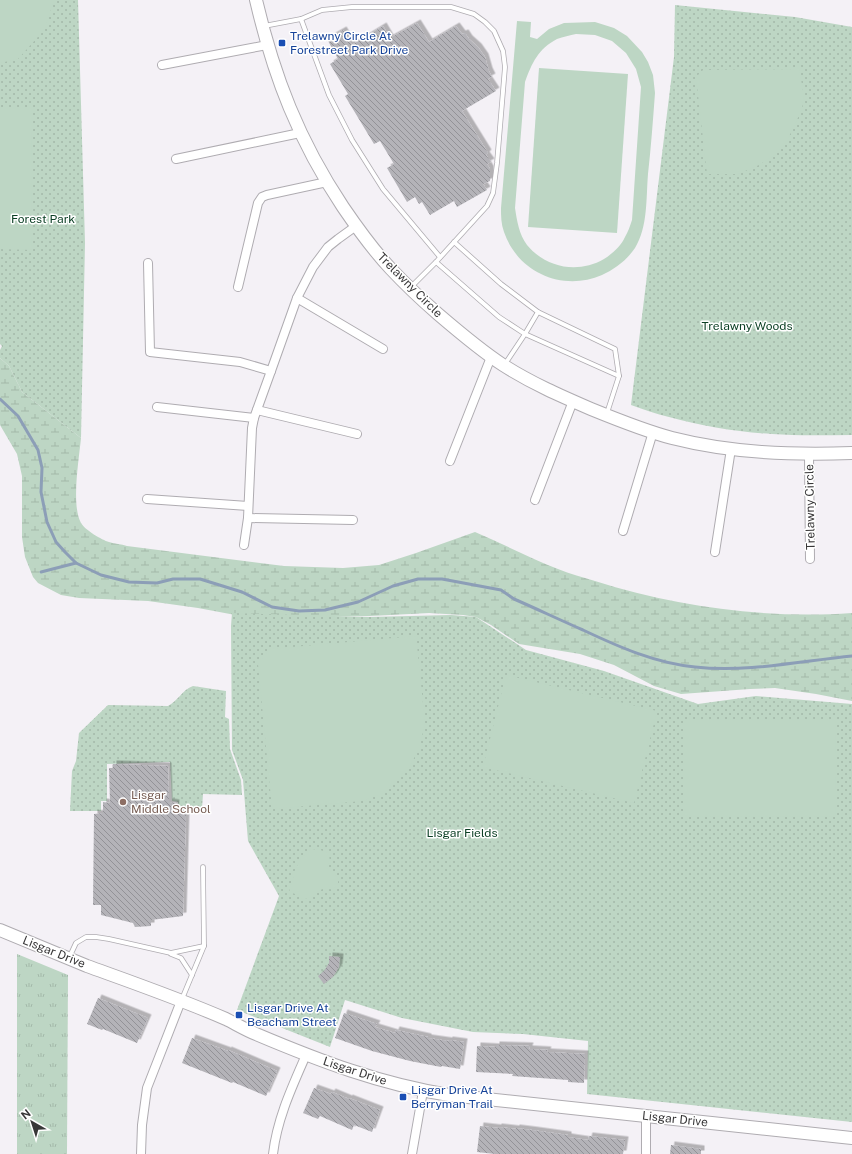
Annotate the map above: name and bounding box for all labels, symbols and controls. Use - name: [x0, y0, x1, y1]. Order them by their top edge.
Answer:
- place label: Trelawny Circle At Forestreet Park Drive: [290, 29, 409, 57]
- marker: Trelawny Circle At Forestreet Park Drive: [277, 38, 287, 48]
- park label: Forest Park: [11, 212, 75, 226]
- street label: Trelawny Circle: [375, 250, 445, 320]
- park label: Trelawny Woods: [702, 319, 792, 333]
- street label: Trelawny Circle: [802, 464, 818, 550]
- place label: Lisgar Middle School: [131, 788, 211, 816]
- marker: Lisgar Middle School: [118, 797, 128, 807]
- park label: Lisgar Fields: [427, 826, 497, 840]
- street label: Lisgar Drive: [21, 933, 87, 971]
- place label: Lisgar Drive At Beacham Street: [247, 1001, 337, 1029]
- marker: Lisgar Drive At Beacham Street: [234, 1010, 244, 1020]
- street label: Lisgar Drive: [321, 1054, 389, 1088]
- place label: Lisgar Drive At Berryman Trail: [411, 1083, 494, 1111]
- marker: Lisgar Drive At Berryman Trail: [398, 1092, 408, 1102]
- north arrow: [12, 1102, 52, 1142]
- text: N: [19, 1107, 33, 1122]
- street label: Lisgar Drive: [641, 1109, 709, 1129]

